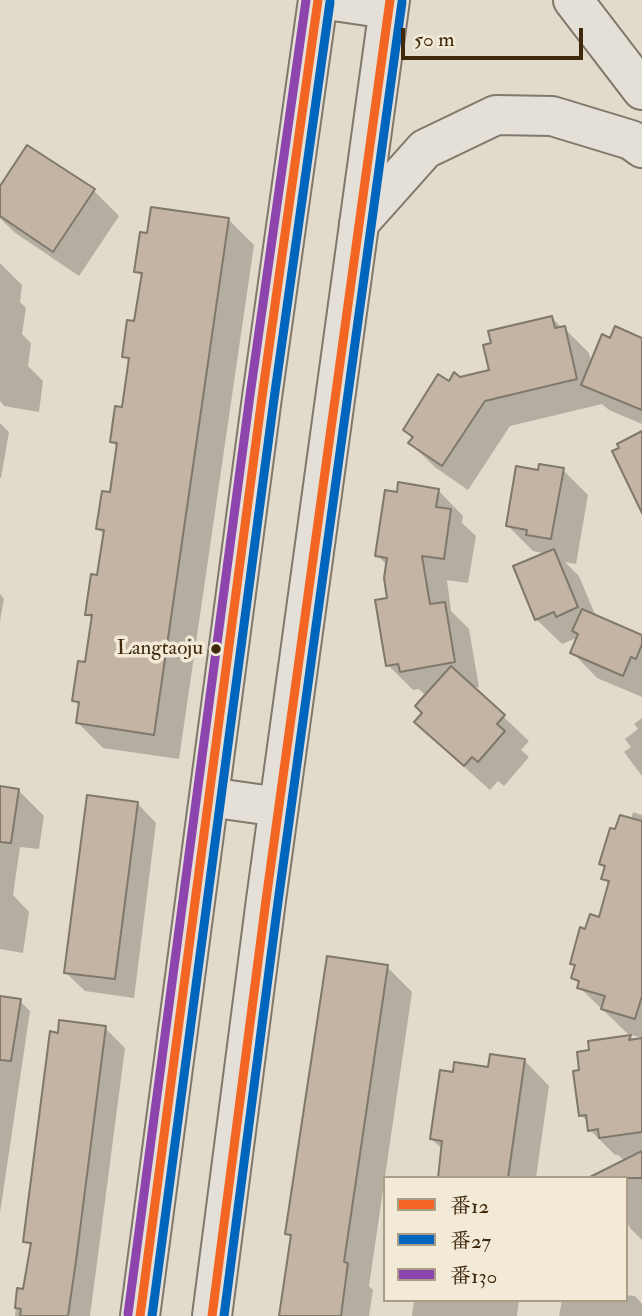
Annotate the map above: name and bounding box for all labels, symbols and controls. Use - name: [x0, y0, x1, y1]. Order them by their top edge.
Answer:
- scale bar: [404, 14, 586, 58]
- text: 50 m: [414, 26, 455, 53]
- place label: Langtaoju: [117, 636, 203, 662]
- marker: Langtaoju: [209, 642, 223, 656]
- legend: [383, 1176, 628, 1302]
- text: 番12: [450, 1193, 489, 1220]
- text: 番27: [450, 1228, 491, 1255]
- text: 番130: [450, 1263, 497, 1290]

